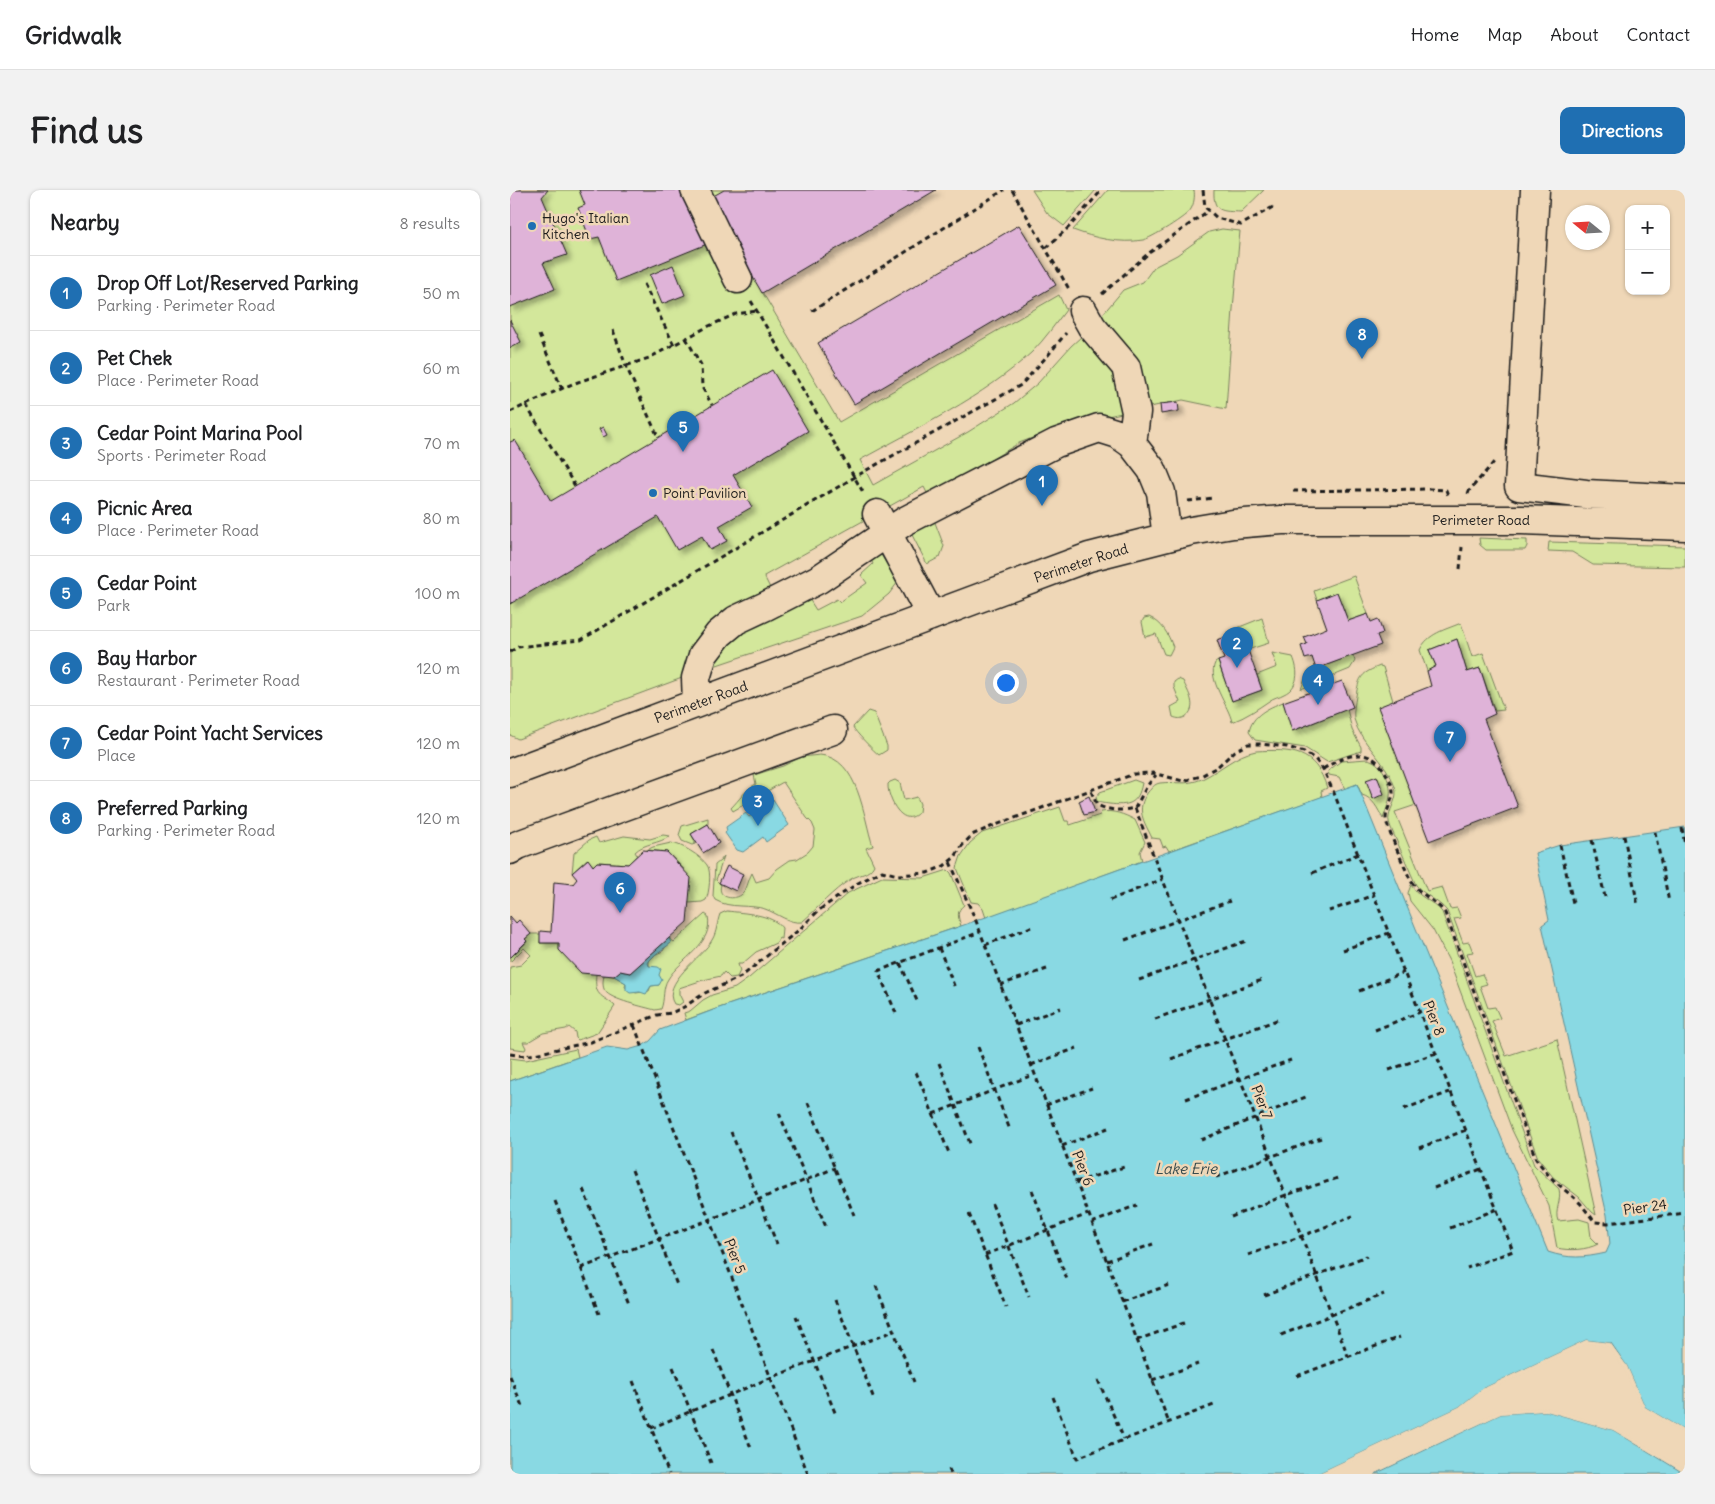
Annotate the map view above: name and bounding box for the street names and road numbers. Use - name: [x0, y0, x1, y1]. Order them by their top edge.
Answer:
- street label: Perimeter Road: [1432, 511, 1530, 529]
- street label: Perimeter Road: [1032, 539, 1130, 587]
- street label: Perimeter Road: [652, 677, 750, 727]
- street label: Pier 8: [1419, 998, 1449, 1038]
- street label: Pier 7: [1247, 1082, 1277, 1122]
- street label: Pier 6: [1068, 1148, 1098, 1188]
- street label: Pier 24: [1622, 1195, 1668, 1219]
- street label: Pier 5: [720, 1236, 750, 1276]

